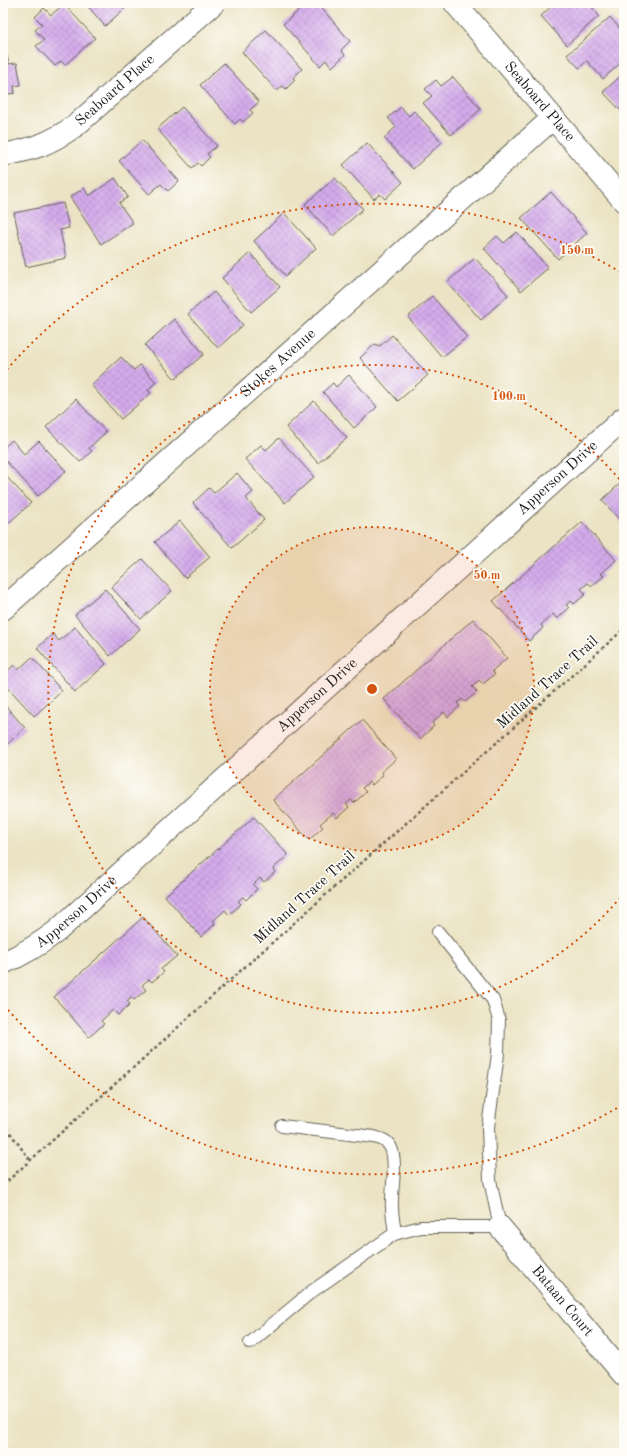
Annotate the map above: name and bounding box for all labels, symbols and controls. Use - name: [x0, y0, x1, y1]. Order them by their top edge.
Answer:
- street label: Seaboard Place: [73, 52, 157, 129]
- street label: Seaboard Place: [501, 59, 577, 145]
- text: 150 m: [560, 244, 594, 257]
- street label: Stokes Avenue: [238, 326, 319, 401]
- text: 100 m: [492, 391, 526, 403]
- street label: Apperson Drive: [515, 438, 601, 518]
- text: 50 m: [474, 569, 501, 582]
- street label: Midland Trace Trail: [495, 634, 601, 732]
- street label: Apperson Drive: [274, 655, 360, 735]
- centre of rings: [365, 682, 379, 696]
- street label: Midland Trace Trail: [252, 849, 358, 947]
- street label: Apperson Drive: [33, 873, 120, 951]
- street label: Bataan Court: [529, 1263, 596, 1340]

